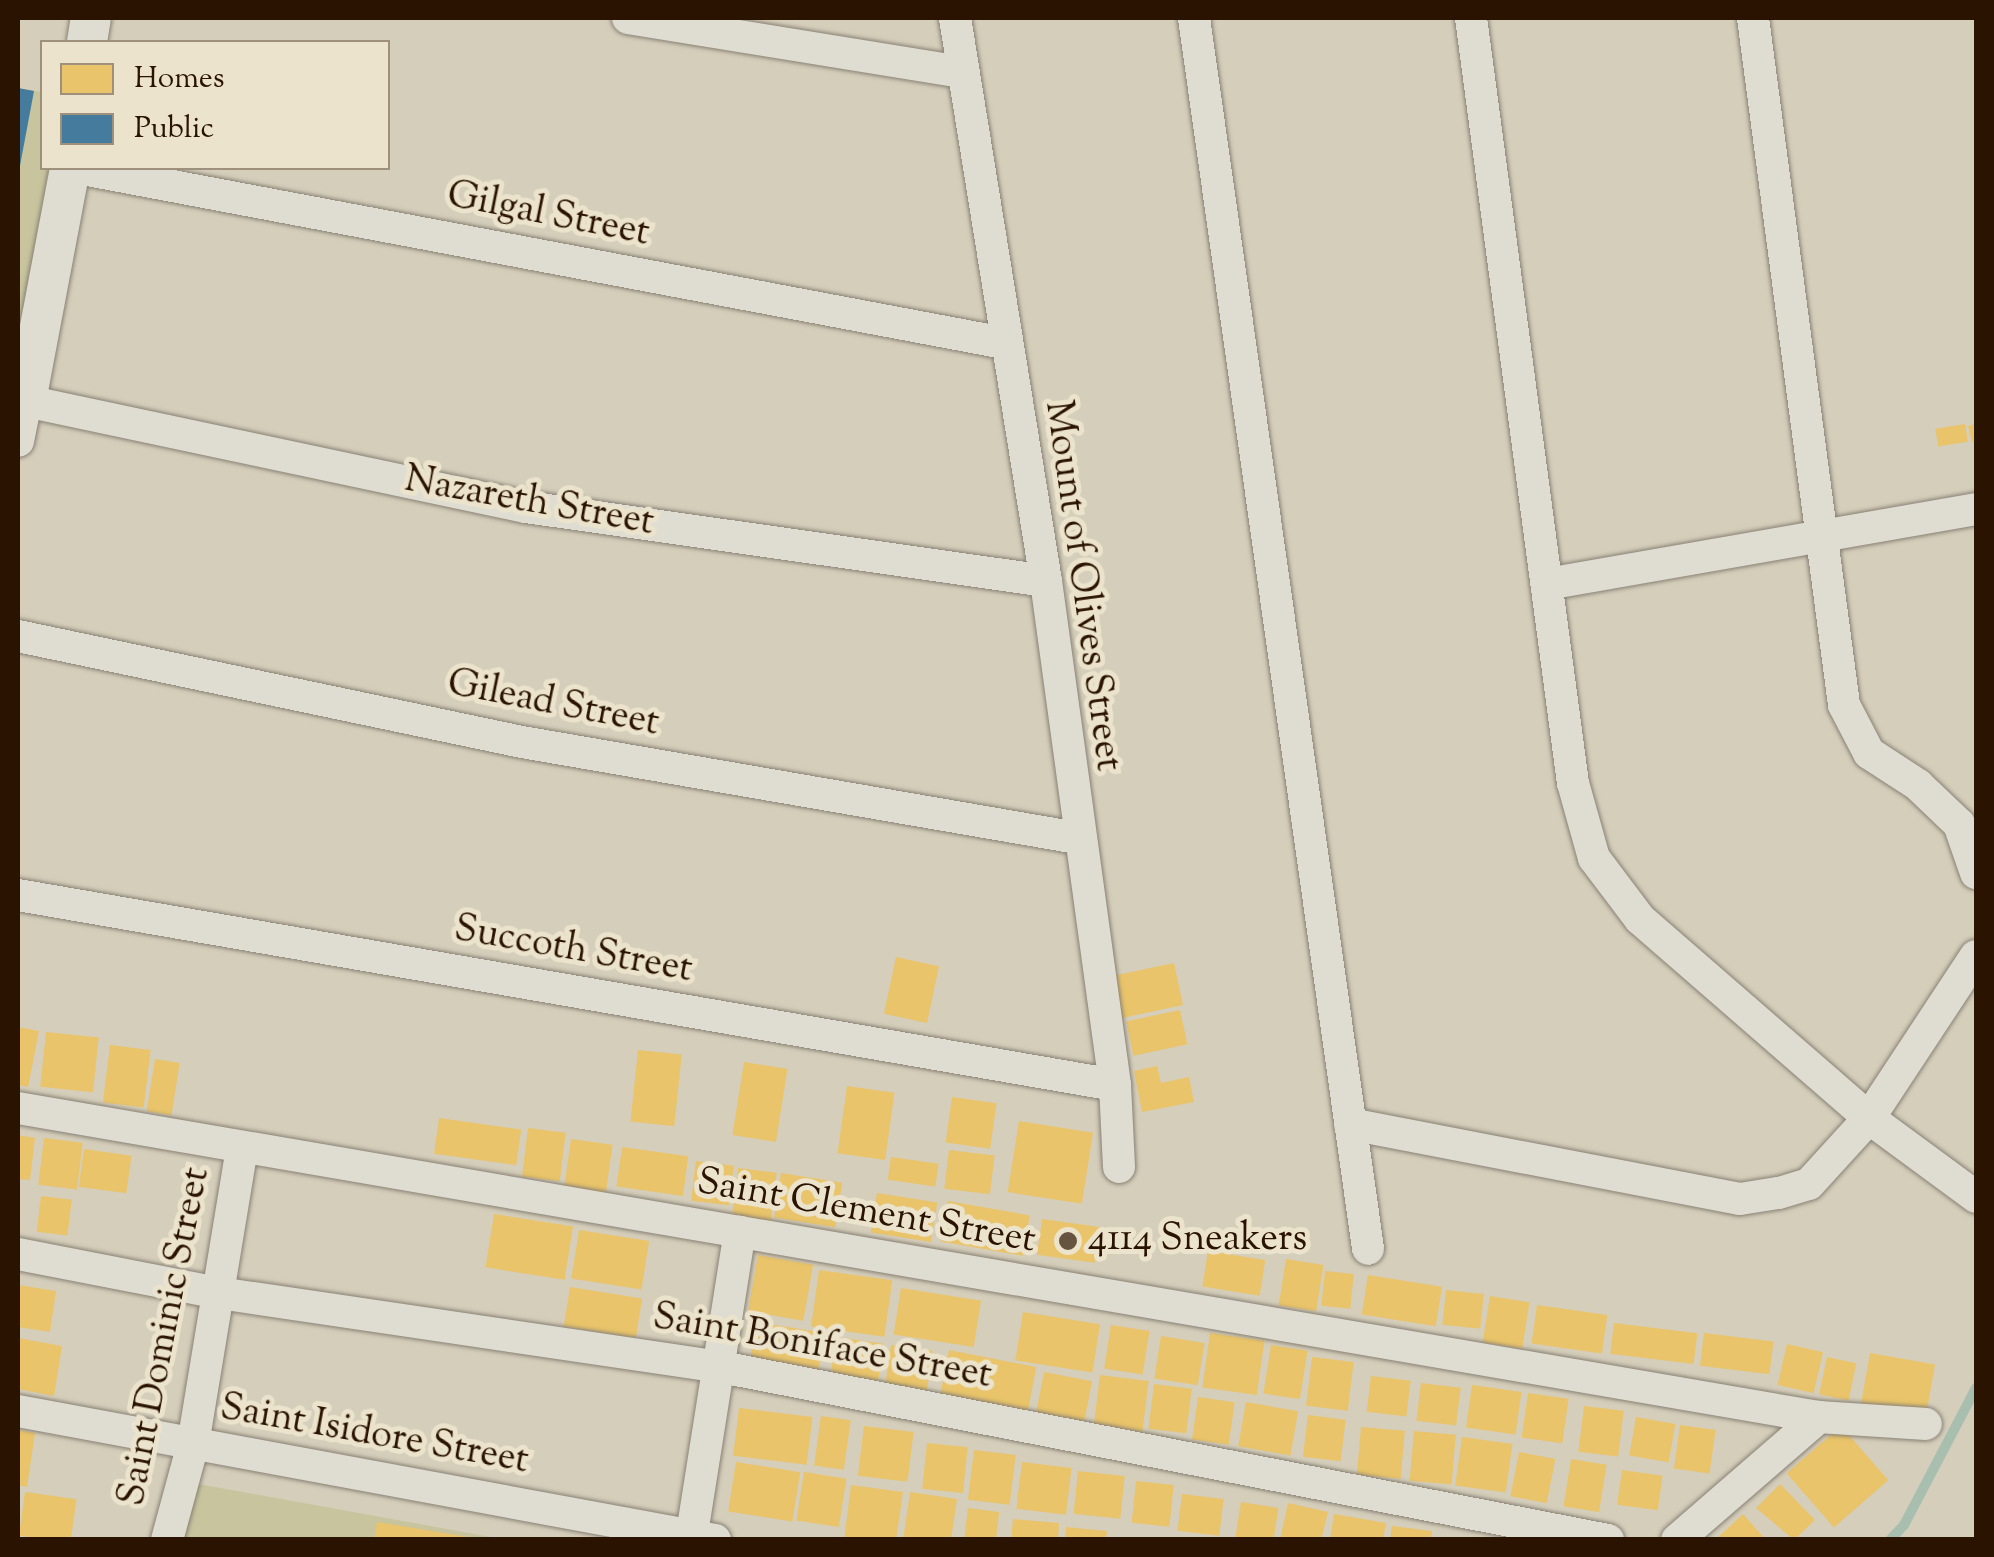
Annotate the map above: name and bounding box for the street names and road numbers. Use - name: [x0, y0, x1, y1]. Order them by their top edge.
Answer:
- street label: Gilgal Street: [443, 174, 653, 258]
- street label: Mount of Olives Street: [1032, 398, 1130, 774]
- street label: Nazareth Street: [401, 459, 657, 547]
- street label: Gilead Street: [443, 662, 663, 748]
- street label: Succoth Street: [450, 908, 696, 994]
- street label: Saint Clement Street: [693, 1161, 1039, 1265]
- street label: Saint Dominic Street: [111, 1164, 221, 1510]
- street label: Saint Boniface Street: [649, 1296, 995, 1400]
- street label: Saint Isidore Street: [216, 1386, 532, 1486]

